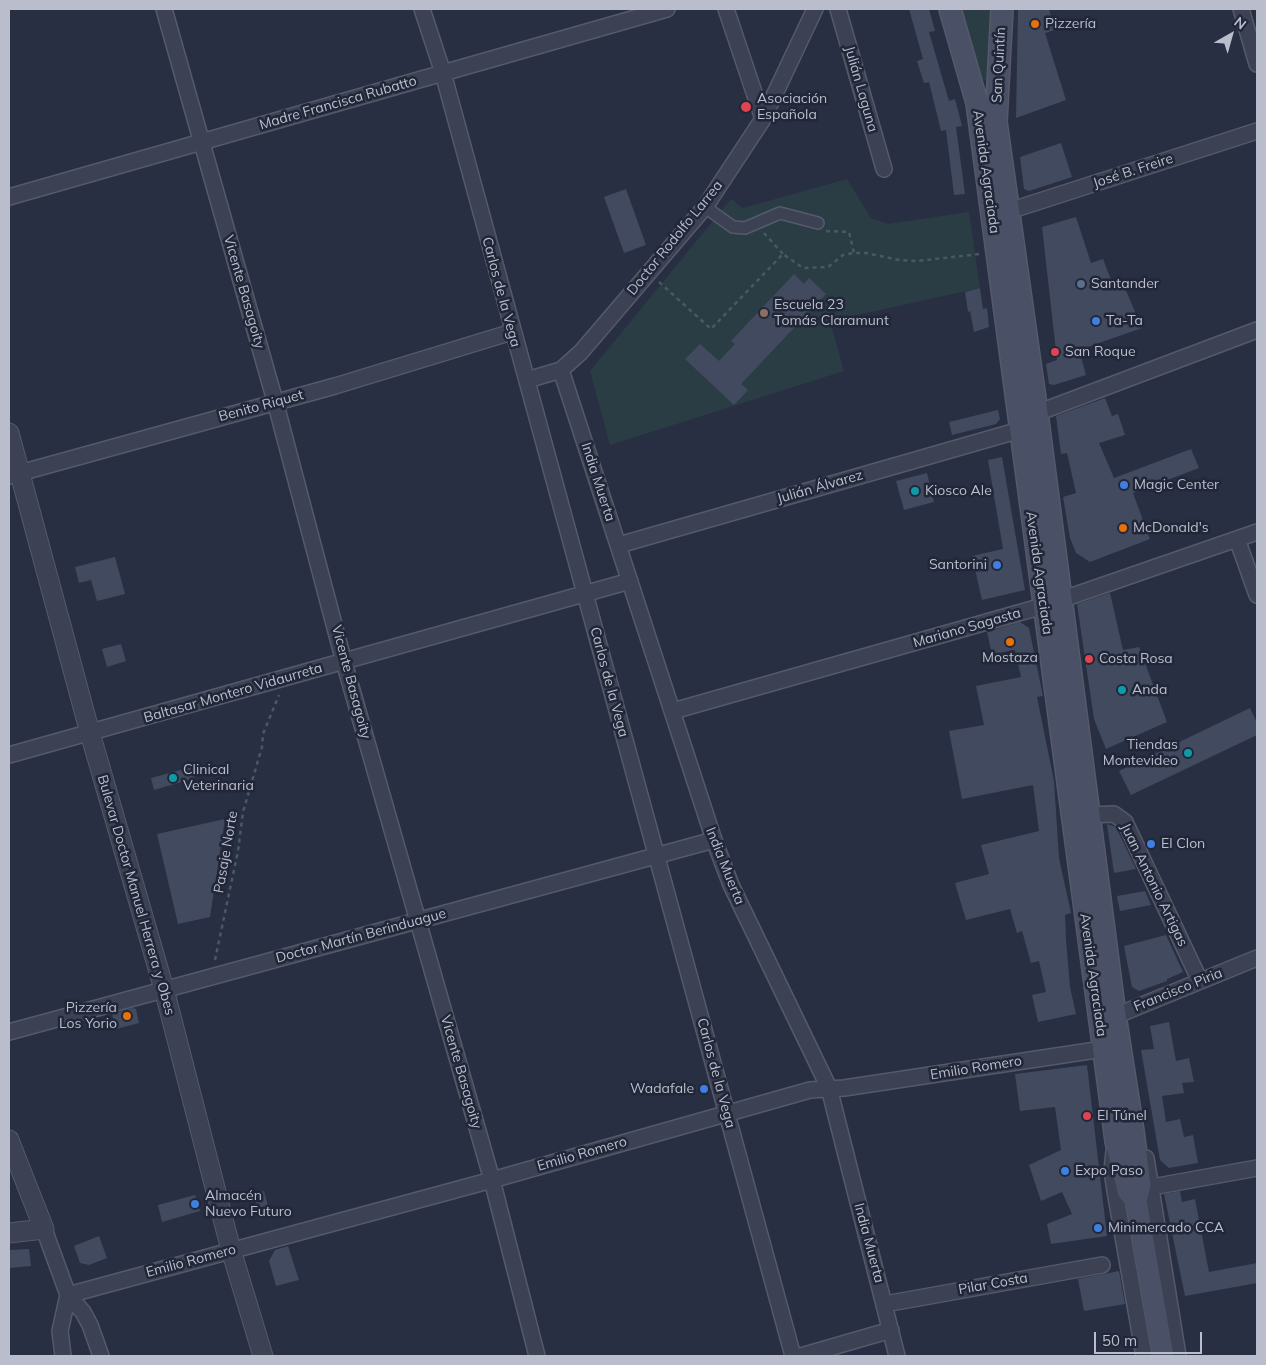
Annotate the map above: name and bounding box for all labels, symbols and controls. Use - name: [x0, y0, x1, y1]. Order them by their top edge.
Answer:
- north arrow: [1206, 10, 1256, 60]
- text: N: [1231, 13, 1250, 34]
- place label: Pizzería: [1045, 16, 1096, 32]
- marker: Pizzería: [1029, 18, 1041, 30]
- street label: San Quintín: [989, 27, 1009, 103]
- street label: Julián Laguna: [841, 44, 881, 134]
- street label: Madre Francisca Rubatto: [258, 73, 418, 133]
- place label: Asociación Española: [757, 91, 827, 124]
- marker: Asociación Española: [739, 100, 753, 114]
- street label: Avenida Agraciada: [969, 109, 1003, 235]
- street label: José B. Freire: [1091, 150, 1175, 192]
- street label: Doctor Rodolfo Larrea: [624, 177, 726, 299]
- street label: Vicente Basagoity: [220, 233, 268, 351]
- street label: Carlos de la Vega: [478, 235, 524, 349]
- place label: Santander: [1091, 276, 1159, 292]
- marker: Santander: [1075, 278, 1087, 290]
- place label: Escuela 23 Tomás Claramunt: [774, 297, 889, 330]
- marker: Escuela 23 Tomás Claramunt: [758, 307, 770, 319]
- place label: Ta-Ta: [1106, 313, 1143, 329]
- marker: Ta-Ta: [1090, 315, 1102, 327]
- place label: San Roque: [1065, 344, 1136, 360]
- marker: San Roque: [1049, 346, 1061, 358]
- street label: Benito Riquet: [217, 387, 305, 425]
- street label: India Muerta: [577, 440, 619, 524]
- street label: Julián Álvarez: [775, 467, 865, 507]
- place label: Magic Center: [1134, 477, 1219, 493]
- marker: Magic Center: [1118, 479, 1130, 491]
- place label: Kiosco Ale: [925, 483, 992, 499]
- marker: Kiosco Ale: [909, 485, 921, 497]
- street label: Avenida Agraciada: [1022, 510, 1056, 636]
- place label: McDonald's: [1133, 520, 1209, 536]
- marker: McDonald's: [1117, 522, 1129, 534]
- place label: Santorini: [929, 557, 987, 573]
- marker: Santorini: [991, 559, 1003, 571]
- street label: Mariano Sagasta: [911, 605, 1023, 651]
- street label: Vicente Basagoity: [328, 623, 374, 741]
- street label: Carlos de la Vega: [586, 625, 632, 739]
- marker: Mostaza: [1004, 636, 1016, 648]
- place label: Mostaza: [982, 650, 1038, 666]
- place label: Costa Rosa: [1099, 651, 1173, 667]
- marker: Costa Rosa: [1083, 653, 1095, 665]
- street label: Baltasar Montero Vidaurreta: [142, 659, 324, 727]
- place label: Anda: [1132, 682, 1167, 698]
- marker: Anda: [1116, 684, 1128, 696]
- place label: Tiendas Montevideo: [1103, 737, 1178, 770]
- marker: Tiendas Montevideo: [1182, 747, 1194, 759]
- place label: Clinical Veterinaria: [183, 762, 254, 794]
- marker: Clinical Veterinaria: [167, 772, 179, 784]
- street label: Bulevar Doctor Manuel Herrera y Obes: [94, 773, 178, 1017]
- street label: Pasaje Norte: [210, 809, 242, 895]
- street label: Juan Antonio Artigas: [1117, 821, 1191, 949]
- street label: India Muerta: [702, 825, 748, 907]
- place label: El Clon: [1161, 836, 1205, 852]
- marker: El Clon: [1145, 838, 1157, 850]
- street label: Doctor Martín Berinduague: [274, 905, 448, 967]
- street label: Avenida Agraciada: [1076, 912, 1110, 1038]
- street label: Francisco Piria: [1131, 965, 1225, 1015]
- place label: Pizzería Los Yorio: [59, 1000, 117, 1032]
- marker: Pizzería Los Yorio: [121, 1010, 133, 1022]
- street label: Vicente Basagoity: [437, 1013, 485, 1131]
- street label: Carlos de la Vega: [693, 1016, 739, 1130]
- street label: Emilio Romero: [929, 1052, 1023, 1084]
- place label: Wadafale: [630, 1081, 694, 1097]
- marker: Wadafale: [698, 1083, 710, 1095]
- place label: El Túnel: [1097, 1108, 1147, 1124]
- marker: El Túnel: [1081, 1110, 1093, 1122]
- street label: Emilio Romero: [535, 1133, 629, 1175]
- place label: Expo Paso: [1075, 1163, 1143, 1179]
- marker: Expo Paso: [1059, 1165, 1071, 1177]
- place label: Almacén Nuevo Futuro: [205, 1188, 292, 1220]
- marker: Almacén Nuevo Futuro: [189, 1198, 201, 1210]
- street label: India Muerta: [850, 1201, 888, 1285]
- place label: Minimercado CCA: [1108, 1220, 1224, 1236]
- marker: Minimercado CCA: [1092, 1222, 1104, 1234]
- street label: Emilio Romero: [144, 1241, 238, 1281]
- street label: Pilar Costa: [957, 1270, 1029, 1298]
- scale bar: [1096, 1322, 1204, 1354]
- text: 50 m: [1102, 1331, 1137, 1350]

